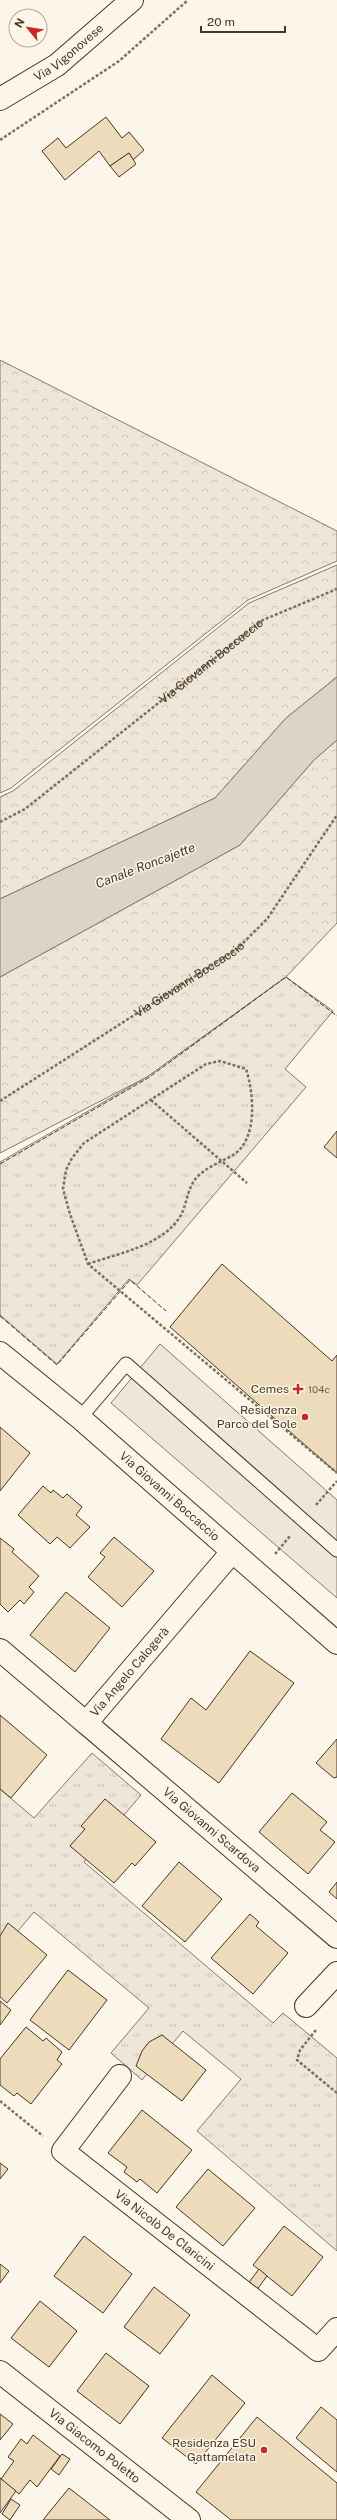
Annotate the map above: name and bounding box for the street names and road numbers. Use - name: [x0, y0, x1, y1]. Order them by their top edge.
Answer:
- street label: Via Vigonovese: [31, 21, 106, 84]
- street label: Via Giovanni Boccaccio: [157, 616, 266, 707]
- street label: Via Giovanni Boccaccio: [132, 938, 248, 1020]
- street label: Via Giovanni Boccaccio: [116, 1449, 223, 1544]
- street label: Via Angelo Calogerà: [88, 1624, 172, 1720]
- street label: Via Giovanni Scardova: [160, 1785, 263, 1875]
- street label: Via Nicolò De Claricini: [112, 2187, 217, 2273]
- street label: Via Giacomo Poletto: [46, 2406, 143, 2486]

